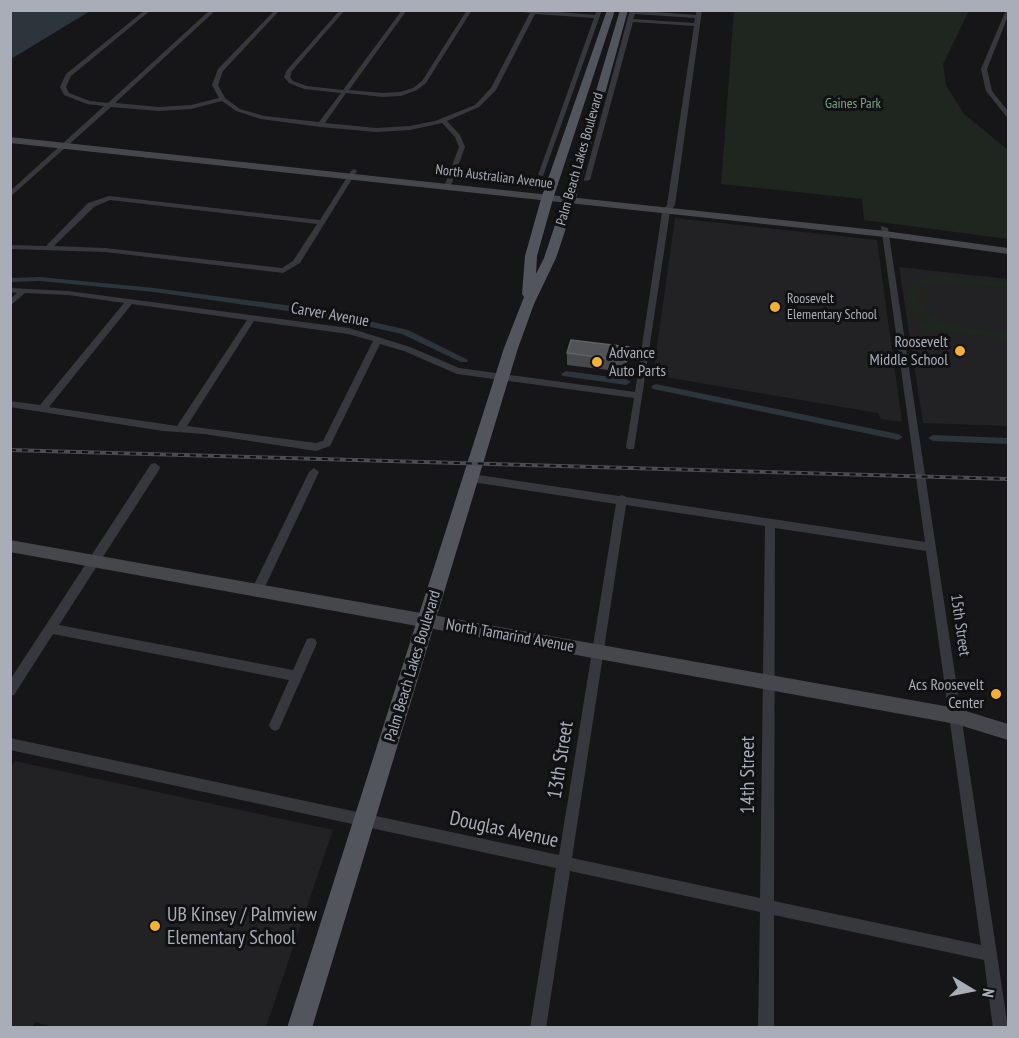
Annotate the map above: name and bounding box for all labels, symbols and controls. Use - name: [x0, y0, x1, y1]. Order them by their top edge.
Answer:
- street label: Palm Beach Lakes Boulevard: [553, 91, 607, 227]
- park label: Gaines Park: [825, 96, 881, 112]
- street label: North Australian Avenue: [434, 161, 554, 193]
- place label: Roosevelt Elementary School: [787, 291, 877, 324]
- street label: Carver Avenue: [289, 299, 371, 331]
- marker: Roosevelt Elementary School: [768, 300, 782, 314]
- place label: Roosevelt Middle School: [870, 332, 948, 370]
- place label: Advance Auto Parts: [609, 343, 666, 381]
- marker: Roosevelt Middle School: [953, 344, 967, 358]
- marker: Advance Auto Parts: [590, 355, 604, 369]
- street label: Palm Beach Lakes Boulevard: [381, 588, 445, 744]
- street label: 15th Street: [946, 593, 974, 657]
- street label: North Tamarind Avenue: [444, 615, 576, 657]
- place label: Acs Roosevelt Center: [909, 675, 984, 713]
- marker: Acs Roosevelt Center: [989, 687, 1003, 701]
- street label: 13th Street: [543, 720, 579, 800]
- street label: 14th Street: [736, 736, 760, 814]
- street label: Douglas Avenue: [447, 807, 561, 853]
- place label: UB Kinsey / Palmview Elementary School: [167, 903, 317, 950]
- marker: UB Kinsey / Palmview Elementary School: [148, 919, 162, 933]
- north arrow: [941, 960, 1001, 1020]
- text: N: [978, 987, 999, 999]

